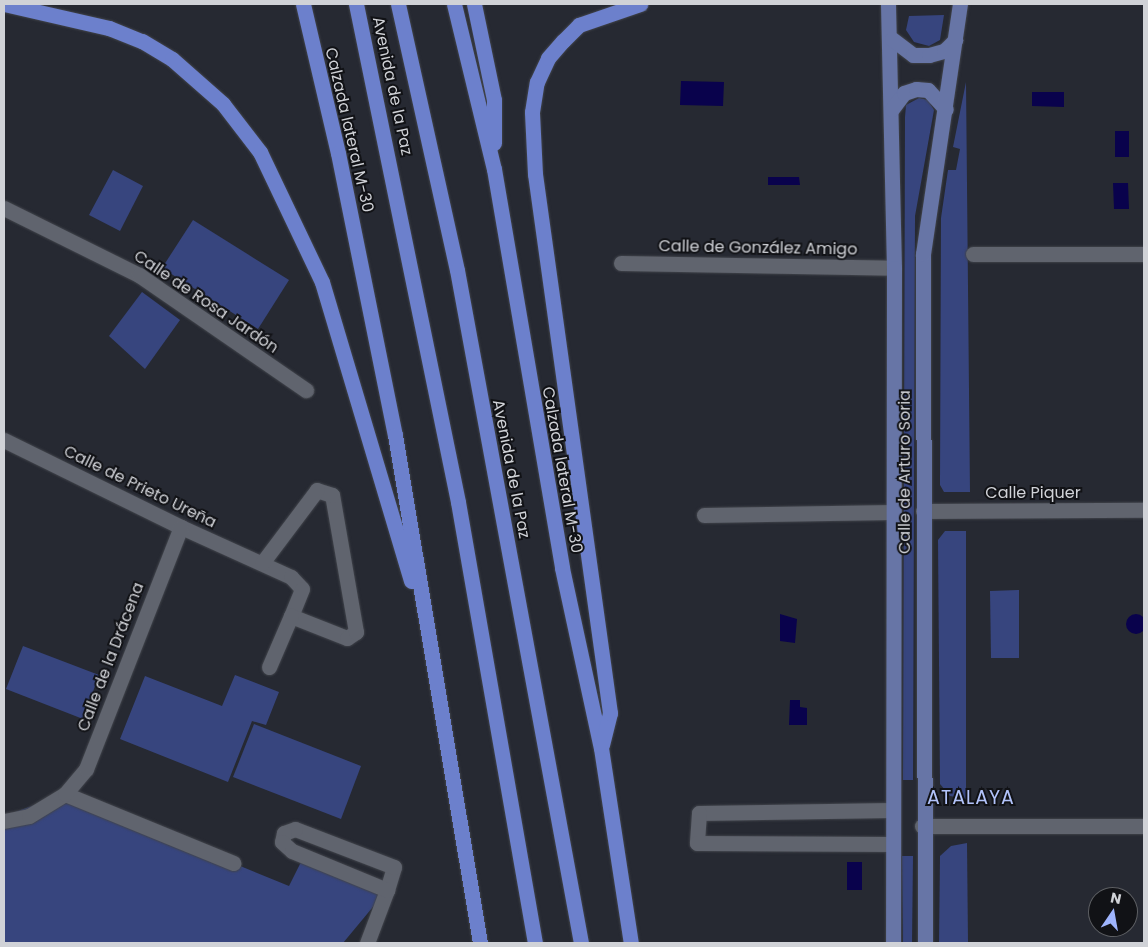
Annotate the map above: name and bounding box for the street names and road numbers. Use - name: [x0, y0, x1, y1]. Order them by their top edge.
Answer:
- street label: Avenida de la Paz: [368, 15, 416, 157]
- street label: Calzada lateral M-30: [321, 46, 377, 214]
- street label: Calle de González Amigo: [658, 237, 858, 259]
- street label: Calle de Rosa Jardón: [130, 246, 282, 358]
- street label: Calzada lateral M-30: [538, 385, 586, 555]
- street label: Calle de Arturo Soria: [895, 390, 915, 554]
- street label: Avenida de la Paz: [488, 398, 534, 540]
- street label: Calle de Prieto Ureña: [61, 442, 219, 532]
- street label: Calle Piquer: [985, 483, 1081, 503]
- street label: Calle de la Drácena: [74, 580, 148, 734]

